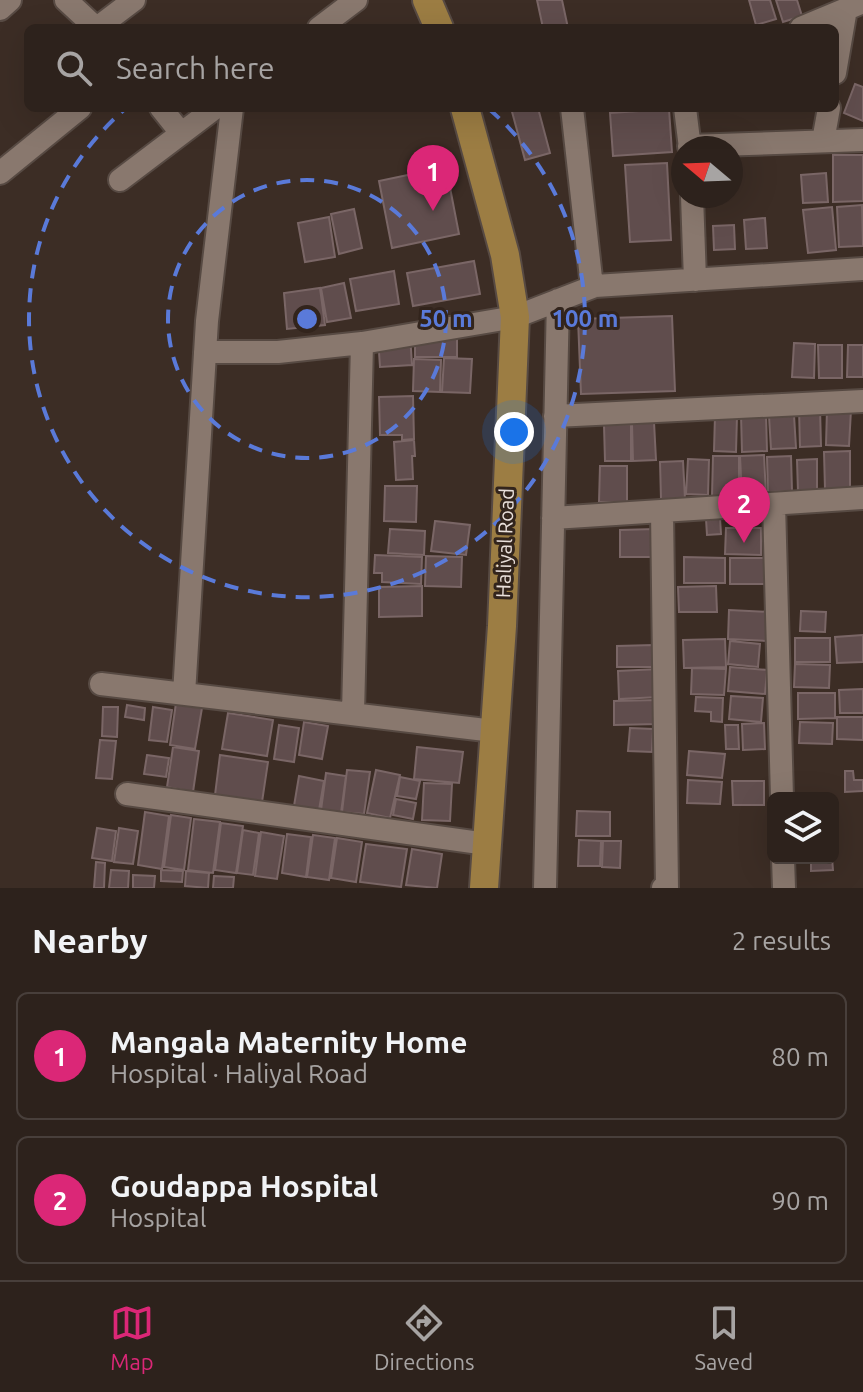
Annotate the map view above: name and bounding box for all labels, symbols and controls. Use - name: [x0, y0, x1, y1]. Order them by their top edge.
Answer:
- search box: [24, 24, 839, 112]
- icon: search: [52, 46, 96, 90]
- text: Search here: [116, 51, 275, 85]
- north arrow: [671, 136, 743, 208]
- pin: 1: [407, 145, 459, 211]
- centre of rings: [293, 305, 321, 333]
- text: 50 m: [419, 305, 473, 332]
- text: 100 m: [552, 305, 618, 332]
- your location: [494, 412, 534, 452]
- pin: 2: [718, 477, 770, 543]
- street label: Haliyal Road: [491, 488, 518, 598]
- map controls: [767, 792, 839, 864]
- button: layers: [767, 792, 839, 864]
- text: Nearby: [32, 921, 147, 959]
- text: 2 results: [732, 926, 831, 955]
- text: Mangala Maternity Home: [110, 1025, 467, 1059]
- text: 1: [53, 1042, 67, 1071]
- text: 80 m: [771, 1042, 829, 1071]
- text: Hospital · Haliyal Road: [110, 1059, 368, 1088]
- text: Goudappa Hospital: [110, 1169, 378, 1203]
- text: 2: [53, 1186, 67, 1215]
- text: 90 m: [771, 1186, 829, 1215]
- text: Hospital: [110, 1203, 207, 1232]
- tab: Map: [110, 1301, 154, 1374]
- tab: Directions: [374, 1301, 475, 1374]
- tab: Saved: [694, 1301, 753, 1374]

